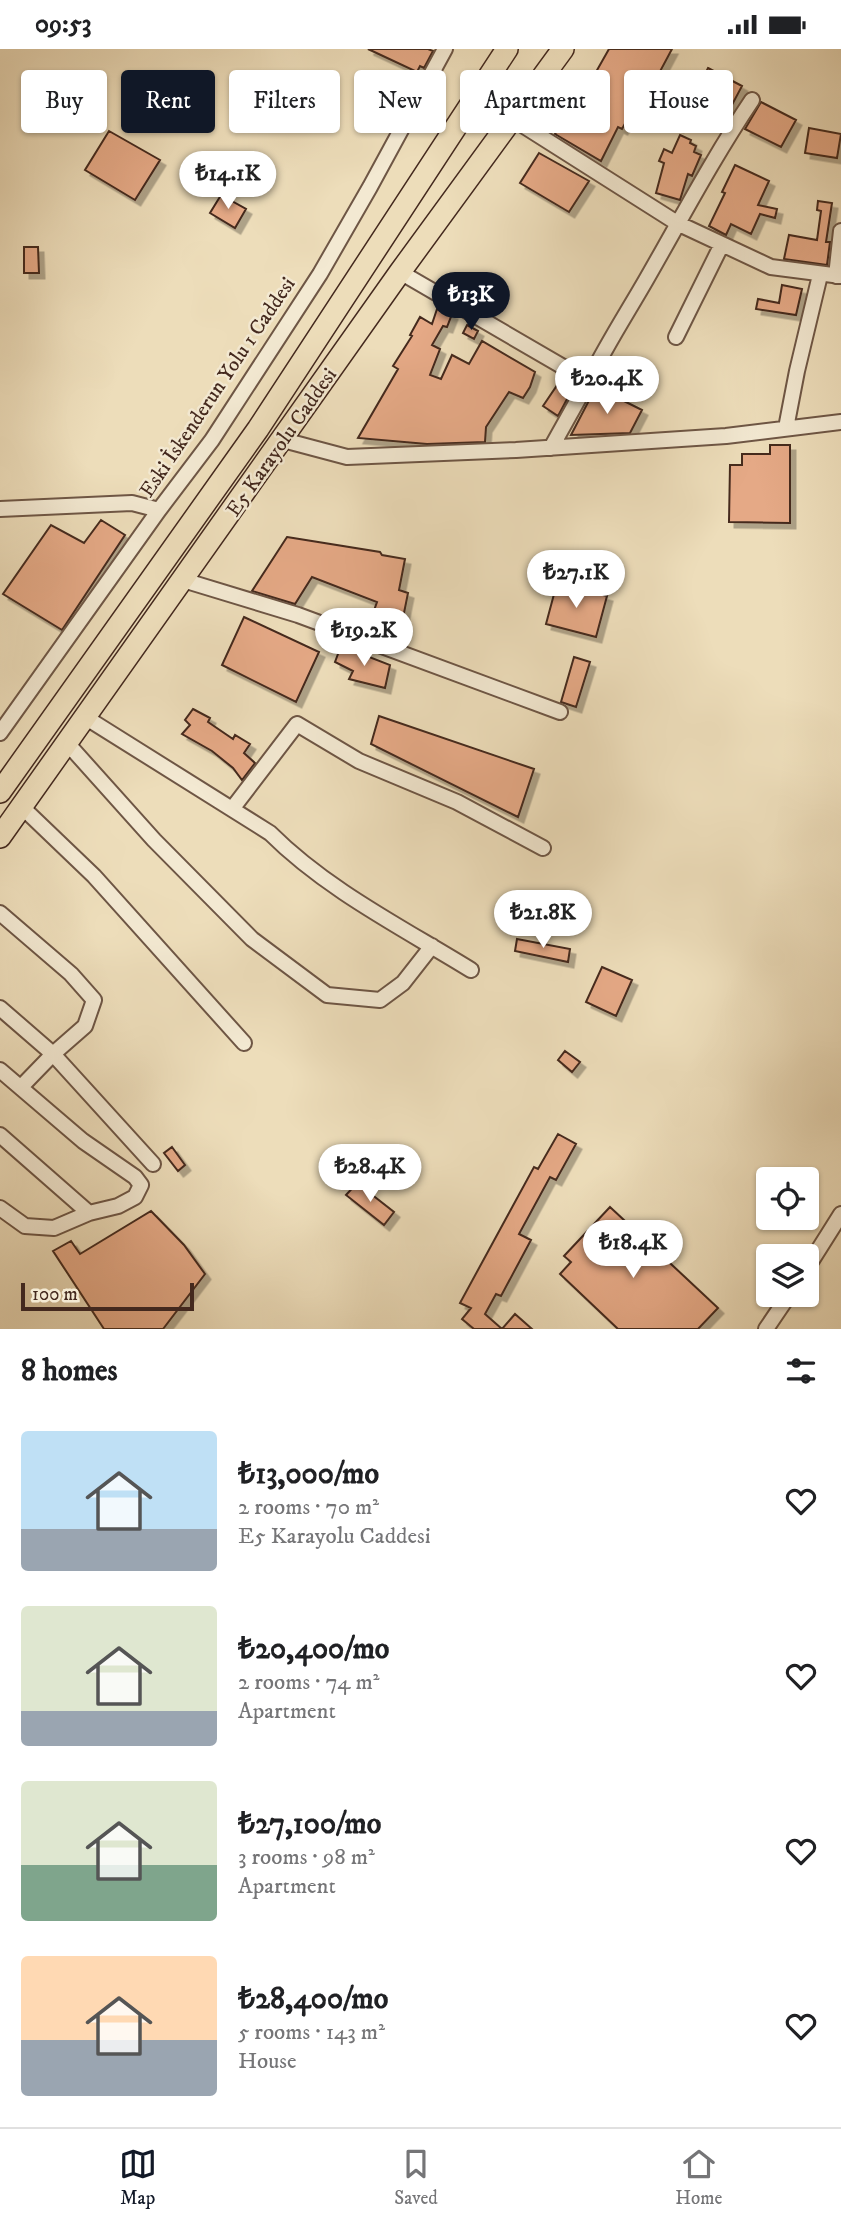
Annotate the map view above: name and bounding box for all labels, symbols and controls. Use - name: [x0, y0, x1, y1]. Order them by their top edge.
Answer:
- text: 09:53: [35, 8, 91, 41]
- chip: Buy: [21, 70, 107, 133]
- chip: Rent: [121, 70, 215, 133]
- chip: Filters: [229, 70, 340, 133]
- chip: New: [354, 70, 446, 133]
- chip: Apartment: [460, 70, 610, 133]
- chip: House: [624, 70, 733, 133]
- pin: ₺14.1K: [171, 151, 285, 211]
- text: ₺14.1K: [195, 159, 261, 188]
- street label: Eski İskenderun Yolu 1 Caddesi: [133, 272, 301, 503]
- pin: ₺13K: [430, 273, 512, 332]
- text: ₺13K: [448, 280, 494, 309]
- pin: ₺20.4K: [550, 357, 664, 416]
- street label: E5 Karayolu Caddesi: [221, 363, 343, 522]
- text: ₺20.4K: [571, 364, 643, 393]
- pin: ₺27.1K: [519, 551, 633, 610]
- text: ₺27.1K: [543, 558, 609, 587]
- pin: ₺19.2K: [307, 609, 421, 668]
- text: ₺19.2K: [331, 616, 397, 645]
- pin: ₺21.8K: [486, 891, 600, 950]
- text: ₺21.8K: [510, 898, 576, 927]
- pin: ₺28.4K: [313, 1145, 427, 1204]
- text: ₺28.4K: [334, 1152, 406, 1181]
- map controls: [756, 1167, 819, 1307]
- button: locate: [756, 1167, 819, 1230]
- pin: ₺18.4K: [576, 1221, 690, 1280]
- text: ₺18.4K: [599, 1228, 667, 1257]
- button: layers: [756, 1244, 819, 1307]
- scale bar: [21, 1280, 194, 1312]
- text: 100 m: [32, 1283, 78, 1306]
- icon: filters: [782, 1352, 820, 1390]
- text: 8 homes: [21, 1353, 118, 1390]
- text: ₺13,000/mo: [238, 1456, 379, 1493]
- icon: home: [77, 1459, 161, 1543]
- icon: heart: [782, 1482, 820, 1520]
- text: 2 rooms · 70 m²: [238, 1493, 379, 1522]
- text: E5 Karayolu Caddesi: [238, 1522, 431, 1551]
- text: ₺20,400/mo: [238, 1631, 389, 1668]
- icon: home: [77, 1634, 161, 1718]
- icon: heart: [782, 1657, 820, 1695]
- text: 2 rooms · 74 m²: [238, 1668, 379, 1697]
- text: Apartment: [238, 1697, 336, 1726]
- text: ₺27,100/mo: [238, 1806, 381, 1843]
- icon: home: [77, 1809, 161, 1893]
- icon: heart: [782, 1832, 820, 1870]
- text: 3 rooms · 98 m²: [238, 1843, 375, 1872]
- text: Apartment: [238, 1872, 336, 1901]
- text: ₺28,400/mo: [238, 1981, 388, 2018]
- icon: home: [77, 1984, 161, 2068]
- icon: heart: [782, 2007, 820, 2045]
- text: 5 rooms · 143 m²: [238, 2018, 385, 2047]
- text: House: [238, 2047, 296, 2076]
- tab: Map: [119, 2145, 157, 2210]
- tab: Saved: [394, 2145, 438, 2210]
- tab: Home: [675, 2145, 722, 2210]

